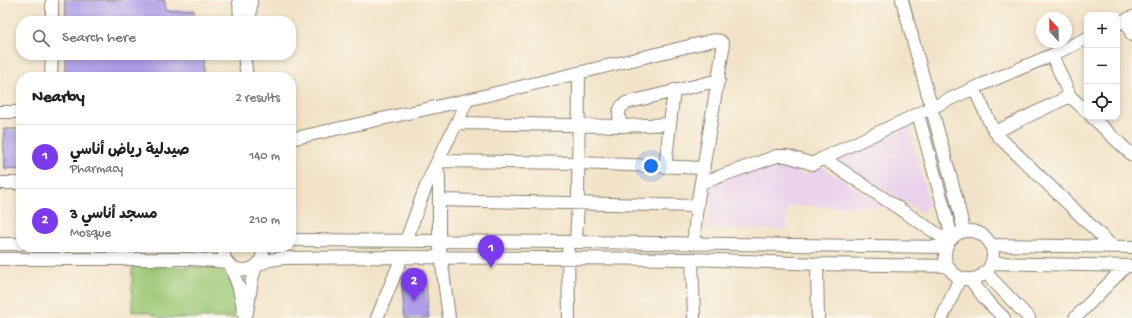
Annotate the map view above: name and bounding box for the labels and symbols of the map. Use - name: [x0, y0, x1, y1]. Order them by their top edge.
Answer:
- north arrow: [1036, 12, 1072, 48]
- your location: [641, 156, 661, 176]
- pin: 1: [478, 235, 504, 268]
- pin: 2: [401, 268, 427, 301]

